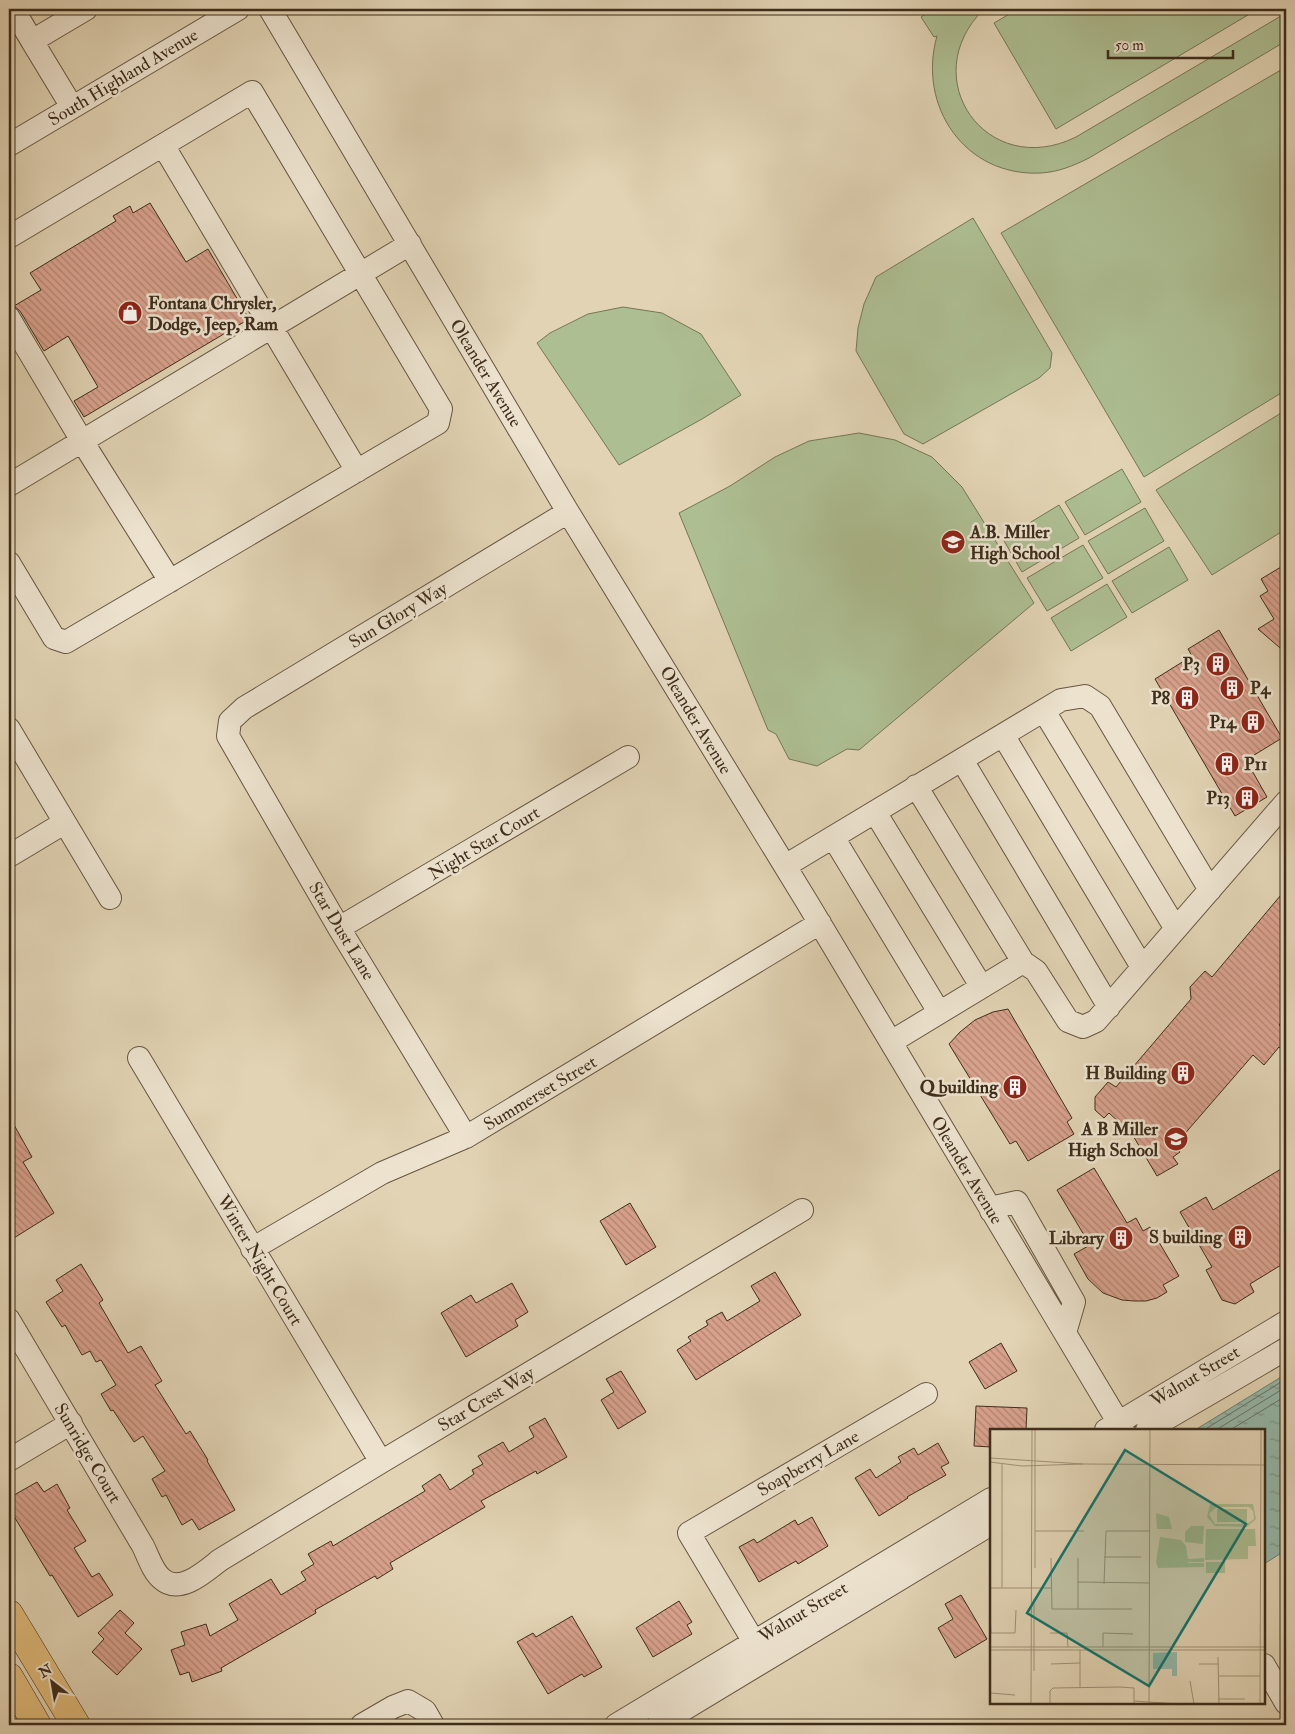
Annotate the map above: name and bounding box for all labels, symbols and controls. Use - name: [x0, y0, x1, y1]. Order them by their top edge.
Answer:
- street label: South Highland Avenue: [44, 23, 203, 131]
- scale bar: [1108, 28, 1232, 60]
- text: 50 m: [1115, 36, 1144, 55]
- place label: Fontana Chrysler, Dodge, Jeep, Ram: [148, 292, 279, 336]
- shop icon: Fontana Chrysler, Dodge, Jeep, Ram: [117, 300, 143, 326]
- street label: Oleander Avenue: [444, 315, 527, 432]
- place label: A.B. Miller High School: [969, 521, 1061, 565]
- school or university icon: A.B. Miller High School: [940, 529, 966, 555]
- street label: Sun Glory Way: [345, 576, 453, 654]
- building icon: P3: [1205, 651, 1231, 677]
- place label: P3: [1183, 653, 1200, 676]
- street label: Oleander Avenue: [654, 662, 737, 779]
- building icon: P4: [1219, 675, 1245, 701]
- place label: P4: [1250, 677, 1272, 700]
- building icon: P8: [1174, 685, 1200, 711]
- place label: P8: [1151, 687, 1171, 710]
- building icon: P14: [1240, 709, 1266, 735]
- place label: P14: [1209, 711, 1237, 734]
- building icon: P11: [1214, 751, 1240, 777]
- place label: P11: [1244, 753, 1267, 776]
- building icon: P13: [1234, 785, 1260, 811]
- place label: P13: [1206, 787, 1230, 810]
- street label: Night Star Court: [424, 801, 544, 886]
- street label: Star Dust Lane: [303, 878, 380, 985]
- street label: Summerset Street: [479, 1051, 601, 1136]
- building icon: H Building: [1170, 1060, 1196, 1086]
- place label: H Building: [1085, 1062, 1167, 1085]
- building icon: Q building: [1002, 1074, 1028, 1100]
- place label: Q building: [920, 1076, 999, 1099]
- street label: Oleander Avenue: [925, 1112, 1008, 1229]
- place label: A B Miller High School: [1068, 1118, 1158, 1162]
- school or university icon: A B Miller High School: [1163, 1126, 1189, 1152]
- street label: Winter Night Court: [211, 1190, 308, 1330]
- building icon: S building: [1227, 1224, 1253, 1250]
- building icon: Library: [1108, 1225, 1134, 1251]
- place label: S building: [1149, 1226, 1223, 1249]
- place label: Library: [1049, 1227, 1105, 1250]
- street label: Walnut Street: [1146, 1341, 1244, 1413]
- street label: Star Crest Way: [434, 1361, 540, 1437]
- street label: Sunridge Court: [49, 1399, 127, 1508]
- street label: Soapberry Lane: [753, 1425, 864, 1502]
- inset map: [990, 1429, 1265, 1704]
- street label: Walnut Street: [754, 1577, 852, 1649]
- north arrow: [28, 1656, 78, 1706]
- text: N: [35, 1661, 56, 1682]

